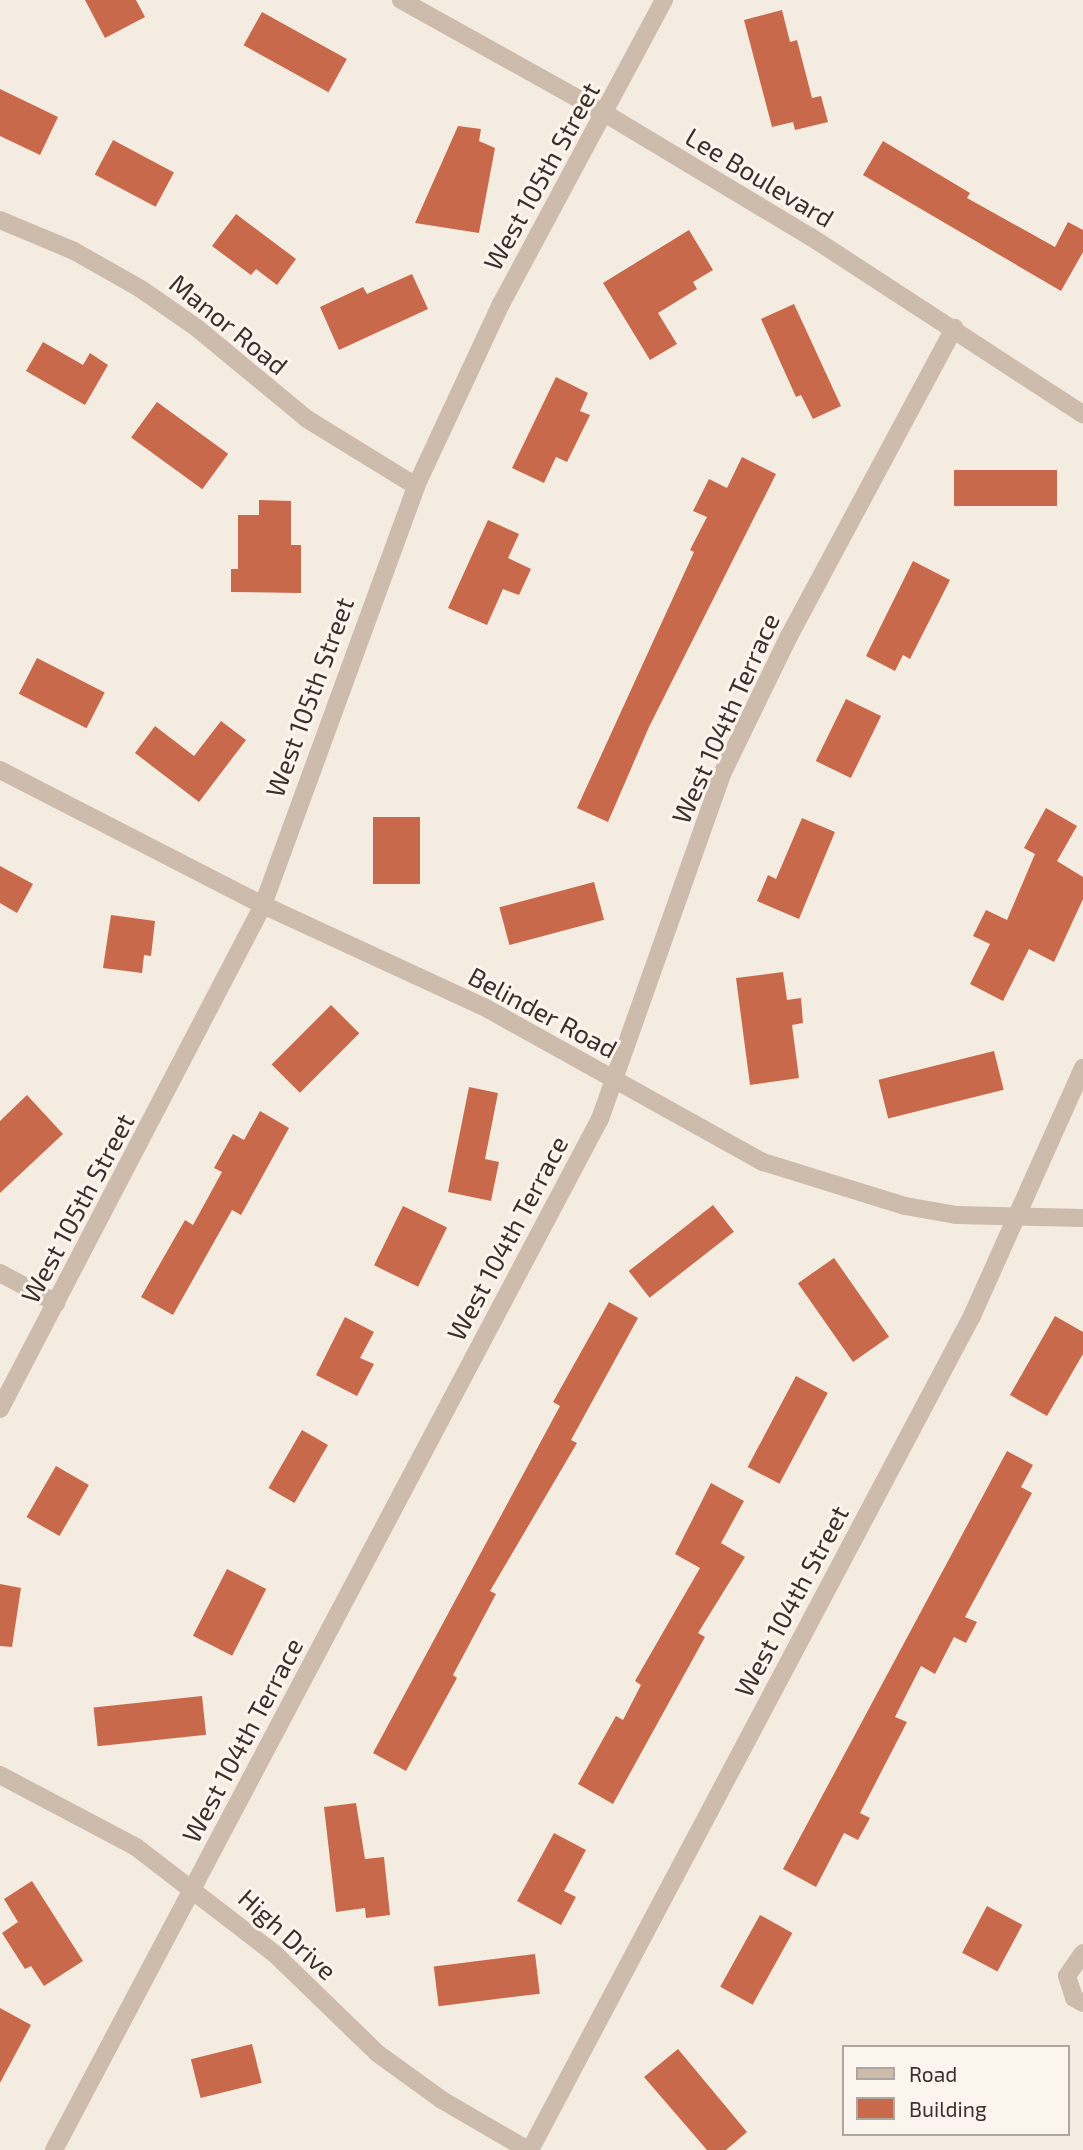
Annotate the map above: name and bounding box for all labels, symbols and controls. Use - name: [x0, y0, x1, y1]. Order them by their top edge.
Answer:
- street label: West 105th Street: [476, 77, 606, 275]
- street label: Lee Boulevard: [680, 121, 840, 233]
- street label: Manor Road: [164, 267, 294, 381]
- street label: West 105th Street: [258, 593, 360, 801]
- street label: West 104th Terrace: [664, 608, 786, 828]
- street label: Belinder Road: [463, 960, 623, 1064]
- street label: West 105th Street: [14, 1108, 140, 1308]
- street label: West 104th Terrace: [440, 1130, 574, 1346]
- street label: West 104th Street: [727, 1500, 855, 1702]
- street label: West 104th Terrace: [175, 1632, 309, 1848]
- street label: High Drive: [233, 1882, 343, 1986]
- legend: [842, 2045, 1069, 2136]
- text: Road: [909, 2061, 957, 2086]
- text: Building: [909, 2096, 987, 2121]

